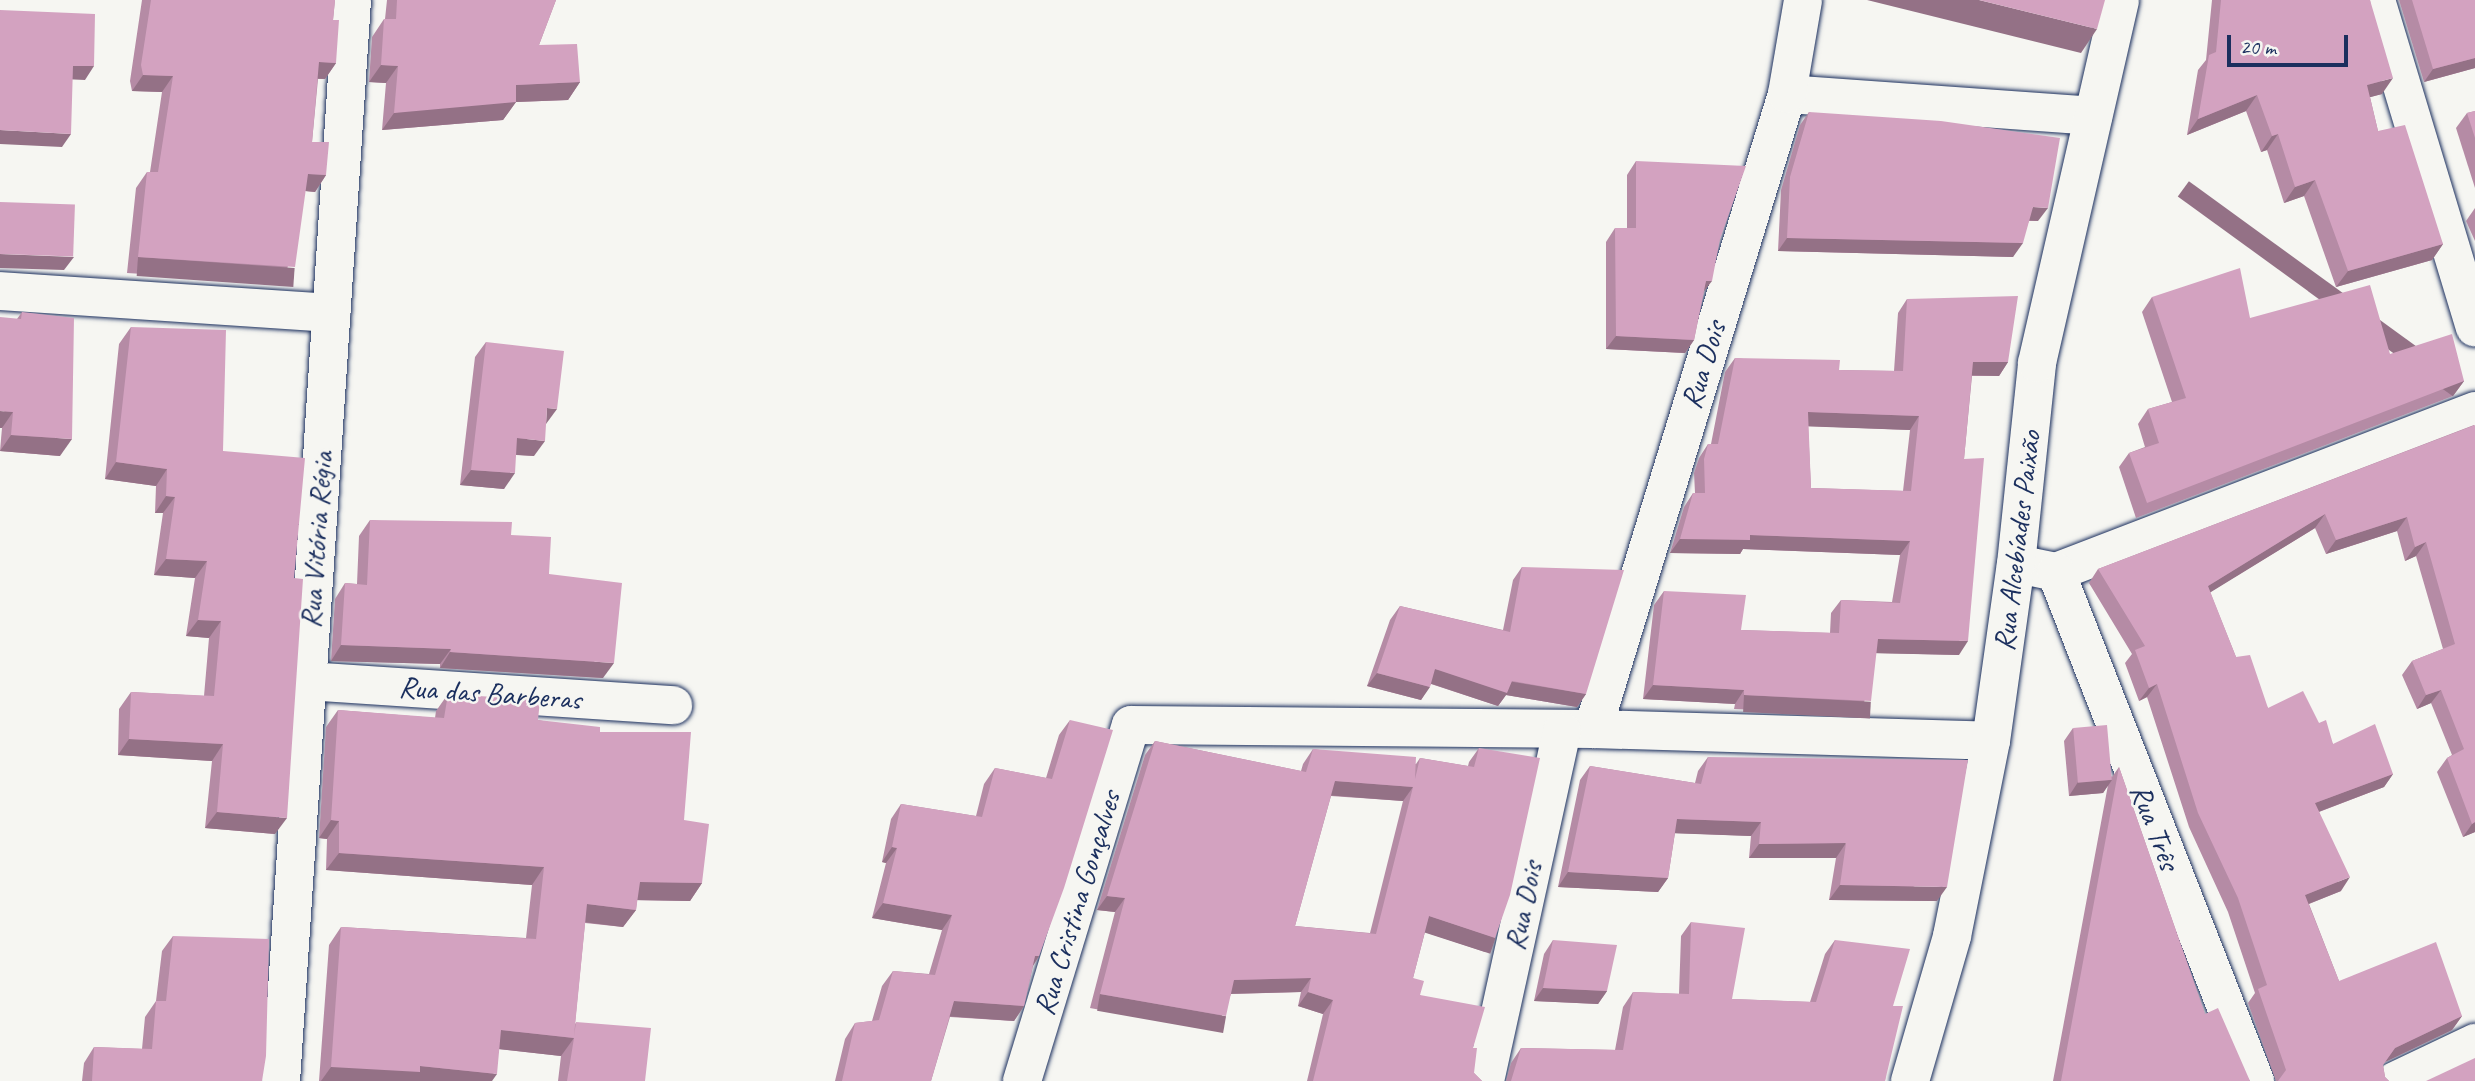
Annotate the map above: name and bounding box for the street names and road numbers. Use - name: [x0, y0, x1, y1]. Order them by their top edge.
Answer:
- street label: Rua Dois: [1673, 317, 1733, 413]
- street label: Rua Alcebíades Paixão: [1986, 429, 2048, 653]
- street label: Rua Vitória Régia: [292, 451, 340, 629]
- street label: Rua das Barberas: [397, 669, 583, 717]
- street label: Rua Três: [2122, 780, 2188, 874]
- street label: Rua Cristina Gonçalves: [1026, 787, 1128, 1019]
- street label: Rua Dois: [1496, 858, 1550, 954]

